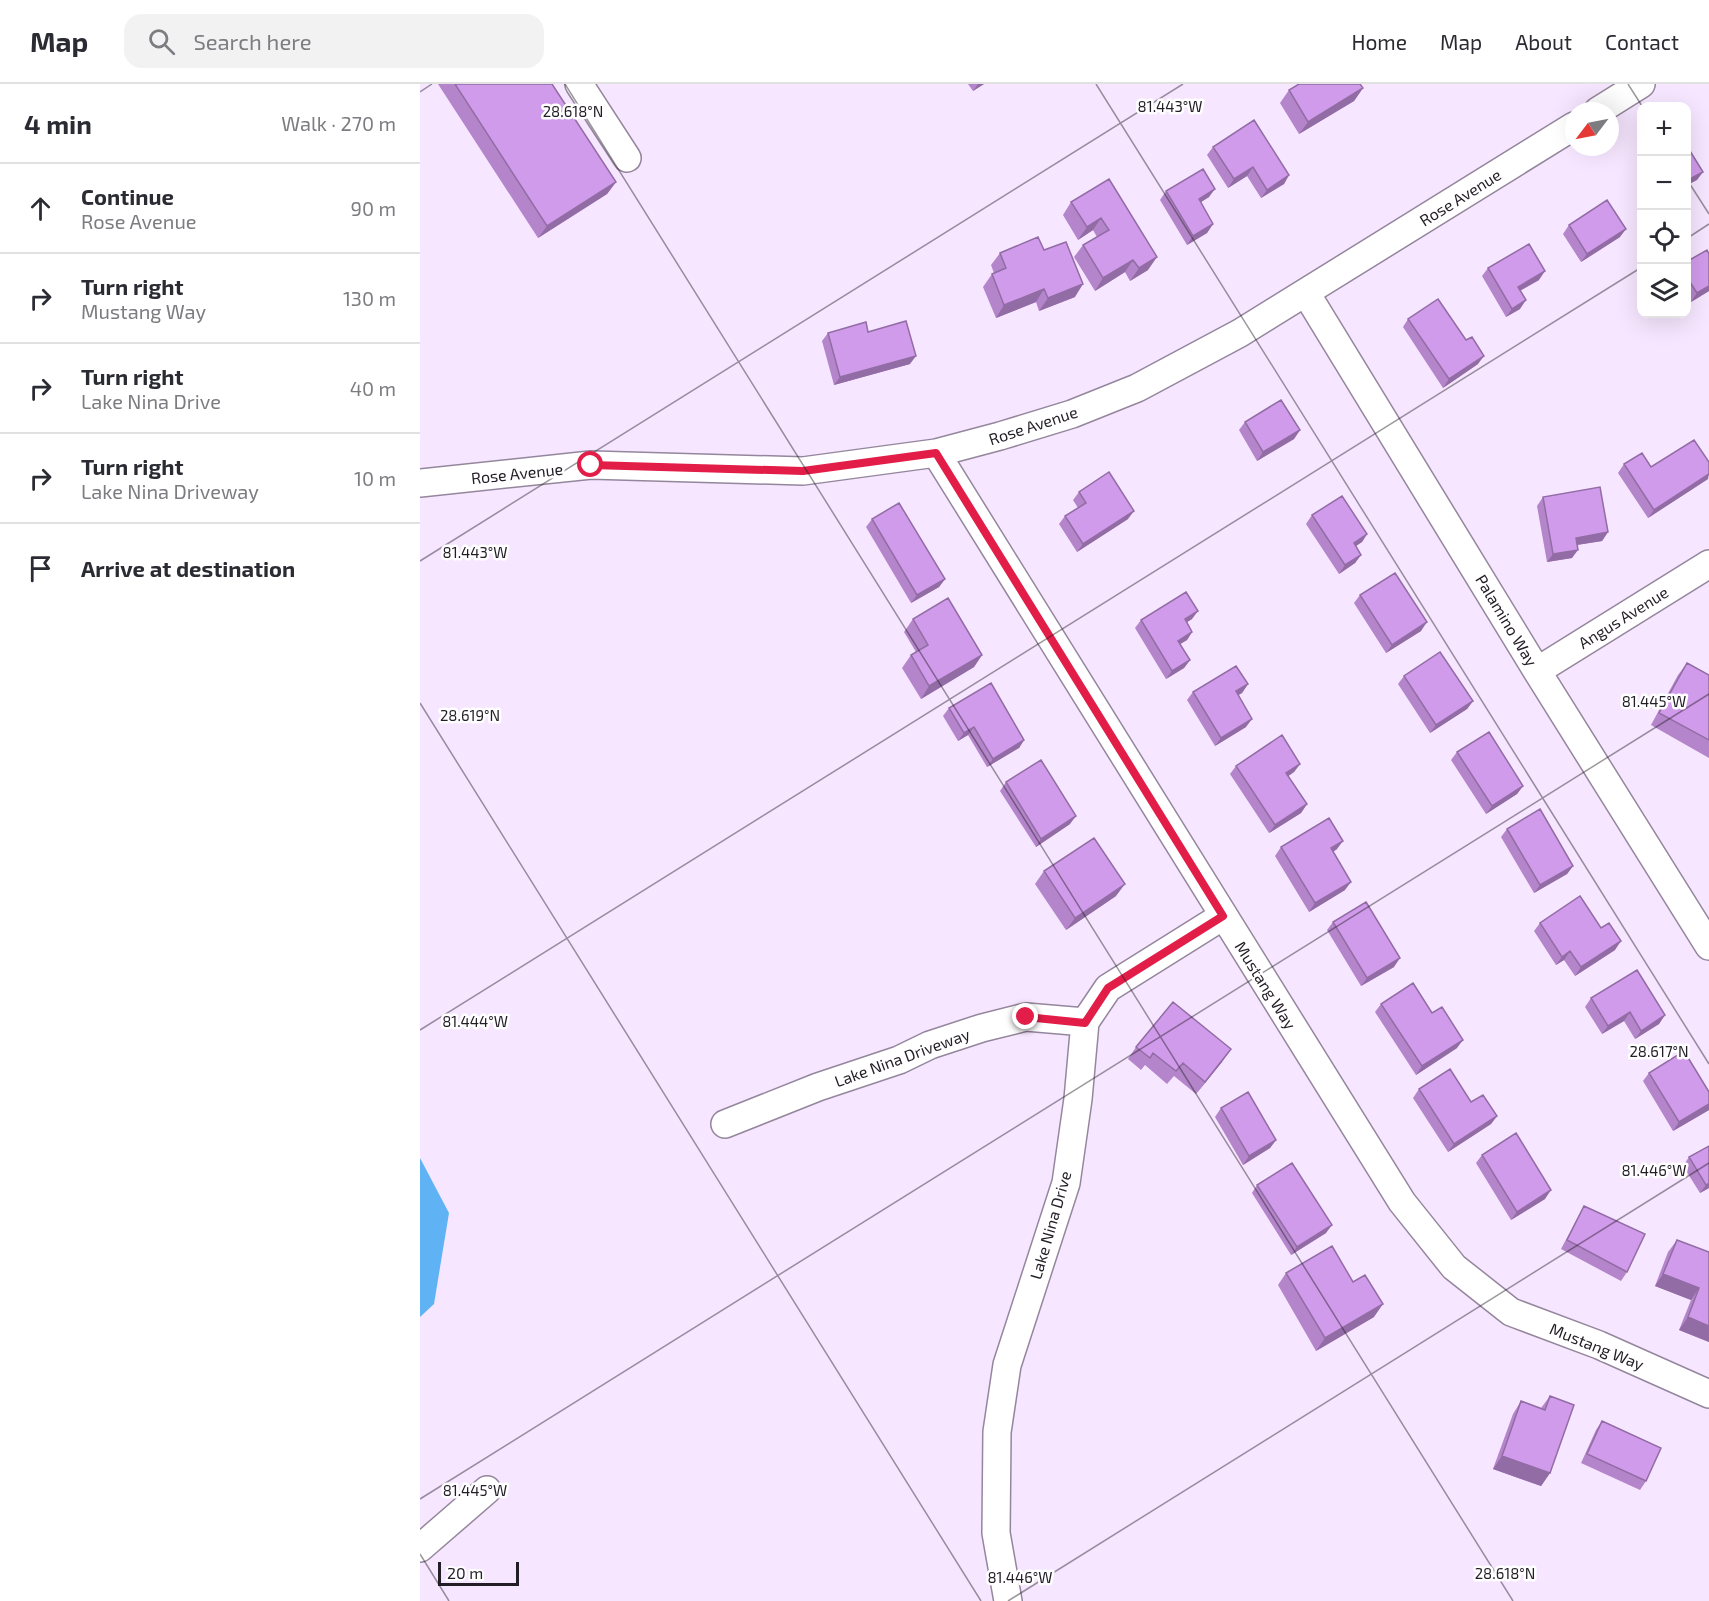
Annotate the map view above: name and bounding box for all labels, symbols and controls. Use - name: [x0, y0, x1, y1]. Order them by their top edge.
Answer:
- search box: [124, 14, 544, 68]
- text: Map: [30, 24, 88, 58]
- icon: search: [145, 25, 178, 58]
- text: Search here: [193, 28, 312, 54]
- text: Home: [1351, 29, 1407, 54]
- text: Map: [1440, 29, 1482, 54]
- text: About: [1515, 29, 1572, 54]
- text: Contact: [1605, 29, 1679, 54]
- text: 81.443°W: [1138, 97, 1202, 115]
- text: 28.618°N: [543, 102, 603, 120]
- north arrow: [1565, 102, 1619, 156]
- map controls: [1637, 102, 1691, 318]
- button: +: [1637, 102, 1691, 156]
- text: 4 min: [24, 108, 92, 139]
- text: Walk · 270 m: [281, 111, 396, 135]
- button: −: [1637, 156, 1691, 210]
- street label: Rose Avenue: [1416, 164, 1504, 230]
- text: Continue: [81, 183, 174, 209]
- icon: ahead: [24, 192, 57, 225]
- text: 90 m: [351, 196, 396, 220]
- text: Rose Avenue: [81, 209, 197, 233]
- button: locate: [1637, 210, 1691, 264]
- button: layers: [1637, 264, 1691, 318]
- text: Turn right: [81, 273, 183, 299]
- icon: right: [24, 282, 57, 315]
- text: 130 m: [343, 286, 396, 310]
- text: Mustang Way: [81, 299, 206, 323]
- text: Turn right: [81, 363, 183, 389]
- icon: right: [24, 372, 57, 405]
- text: 40 m: [350, 376, 396, 400]
- text: Lake Nina Drive: [81, 389, 221, 413]
- street label: Rose Avenue: [986, 402, 1080, 448]
- route start: [577, 451, 603, 477]
- text: Turn right: [81, 453, 183, 479]
- street label: Rose Avenue: [470, 459, 564, 487]
- icon: right: [24, 462, 57, 495]
- text: 10 m: [354, 466, 396, 490]
- text: Lake Nina Driveway: [81, 479, 259, 503]
- text: 81.443°W: [443, 543, 507, 561]
- icon: arrive: [24, 552, 57, 585]
- text: Arrive at destination: [81, 555, 295, 581]
- street label: Palamino Way: [1472, 571, 1542, 670]
- street label: Angus Avenue: [1575, 582, 1671, 652]
- text: 81.445°W: [1622, 692, 1686, 710]
- text: 28.619°N: [440, 706, 500, 724]
- street label: Mustang Way: [1231, 938, 1301, 1033]
- route end: [1012, 1003, 1038, 1029]
- text: 81.444°W: [442, 1012, 508, 1030]
- street label: Lake Nina Driveway: [832, 1024, 973, 1090]
- text: 28.617°N: [1629, 1042, 1689, 1060]
- text: 81.446°W: [1621, 1161, 1687, 1179]
- street label: Lake Nina Drive: [1025, 1169, 1075, 1281]
- street label: Mustang Way: [1547, 1318, 1647, 1374]
- text: 81.445°W: [443, 1481, 507, 1499]
- scale bar: [438, 1559, 519, 1586]
- text: 20 m: [447, 1563, 483, 1582]
- text: 28.618°N: [1475, 1564, 1535, 1582]
- text: 81.446°W: [987, 1568, 1053, 1586]

